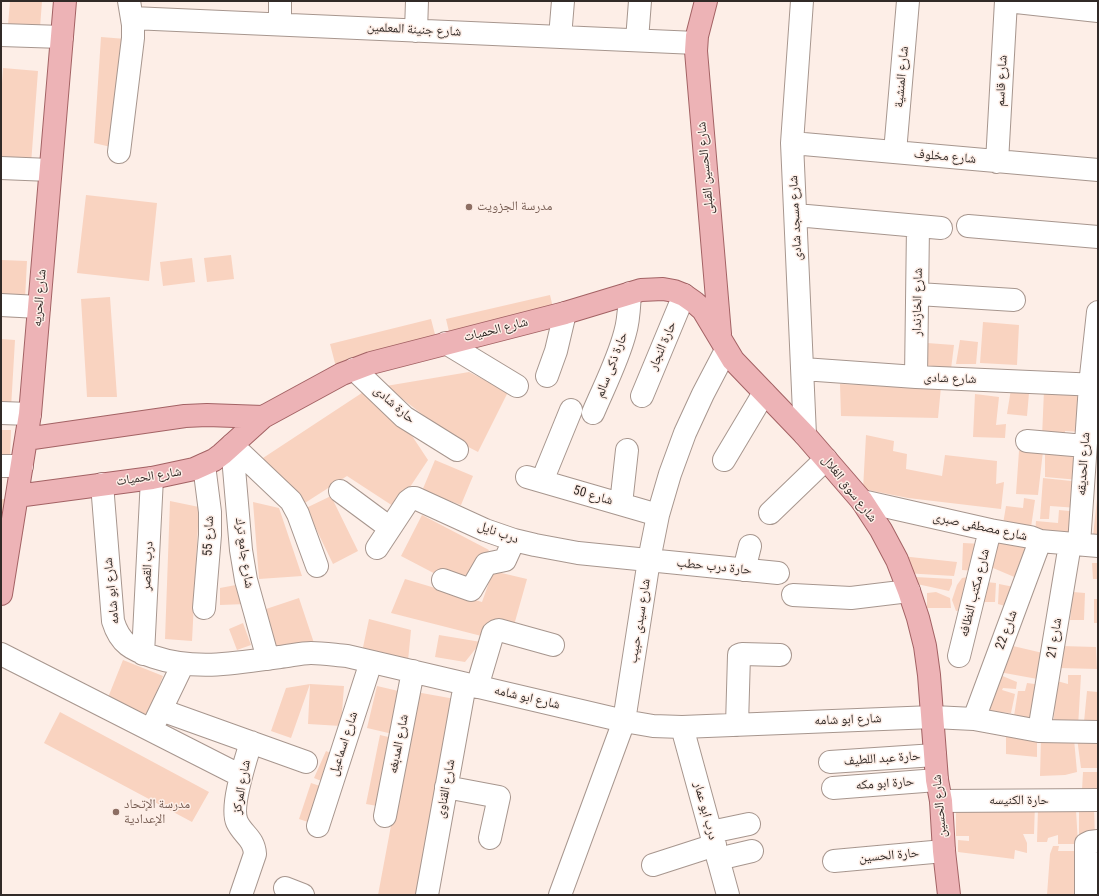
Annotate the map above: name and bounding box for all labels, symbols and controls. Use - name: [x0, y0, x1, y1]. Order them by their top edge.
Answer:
- street label: شارع جنينة المعلمين: [366, 20, 462, 40]
- street label: شارع المنشية: [892, 45, 912, 109]
- street label: شارع قاسم: [993, 55, 1011, 107]
- street label: شارع الحسين القبلى: [694, 121, 718, 215]
- street label: شارع مخلوف: [913, 147, 977, 167]
- street label: شارع مسجد شادى: [786, 175, 806, 261]
- place label: مدرسة الجزويت: [477, 199, 552, 215]
- marker: مدرسة الجزويت: [464, 202, 474, 212]
- street label: شارع الخازندار: [910, 268, 926, 336]
- street label: شارع الحريه: [30, 269, 50, 327]
- street label: شارع الحميات: [462, 314, 530, 346]
- street label: حارة النجار: [646, 319, 680, 373]
- street label: حارة ذكى سالم: [592, 330, 632, 400]
- street label: شارع شادى: [923, 370, 977, 388]
- street label: حارة شادى: [370, 383, 418, 427]
- street label: شارع الحديقه: [1074, 432, 1094, 496]
- street label: شارع سوق الغلال: [818, 452, 880, 526]
- street label: شارع الحميات: [115, 464, 183, 490]
- street label: شارع 50: [571, 483, 615, 509]
- street label: شارع مصطفى صبرى: [931, 509, 1029, 545]
- street label: شارع 55: [200, 515, 218, 557]
- street label: شارع جامع ترك: [231, 517, 257, 589]
- street label: درب نايل: [475, 518, 521, 548]
- street label: درب القصر: [139, 541, 157, 591]
- street label: شارع مكتب النظافه: [957, 547, 993, 639]
- street label: حارة درب حطب: [676, 555, 752, 579]
- street label: شارع ابو شامه: [101, 557, 123, 625]
- street label: شارع سيدى حبيب: [626, 578, 654, 664]
- street label: شارع 22: [993, 608, 1021, 652]
- street label: شارع 21: [1044, 617, 1066, 659]
- street label: شارع ابو شامه: [493, 683, 561, 713]
- street label: شارع اسماعيل: [326, 710, 362, 778]
- street label: شارع ابو شامه: [814, 711, 882, 729]
- street label: شارع المدبغه: [386, 713, 412, 775]
- street label: حارة عبد اللطيف: [843, 749, 921, 769]
- street label: شارع القناوى: [433, 758, 459, 820]
- street label: شارع المركز: [230, 759, 254, 815]
- street label: حارة ابو مكه: [855, 774, 915, 794]
- street label: شارع الحسين: [929, 774, 951, 838]
- street label: درب ابو عمار: [690, 780, 720, 842]
- street label: حارة الكنيسه: [989, 793, 1049, 809]
- place label: مدرسة الإتحاد الإعدادية: [124, 797, 190, 828]
- marker: مدرسة الإتحاد الإعدادية: [111, 807, 121, 817]
- street label: حارة الحسين: [858, 846, 920, 866]

